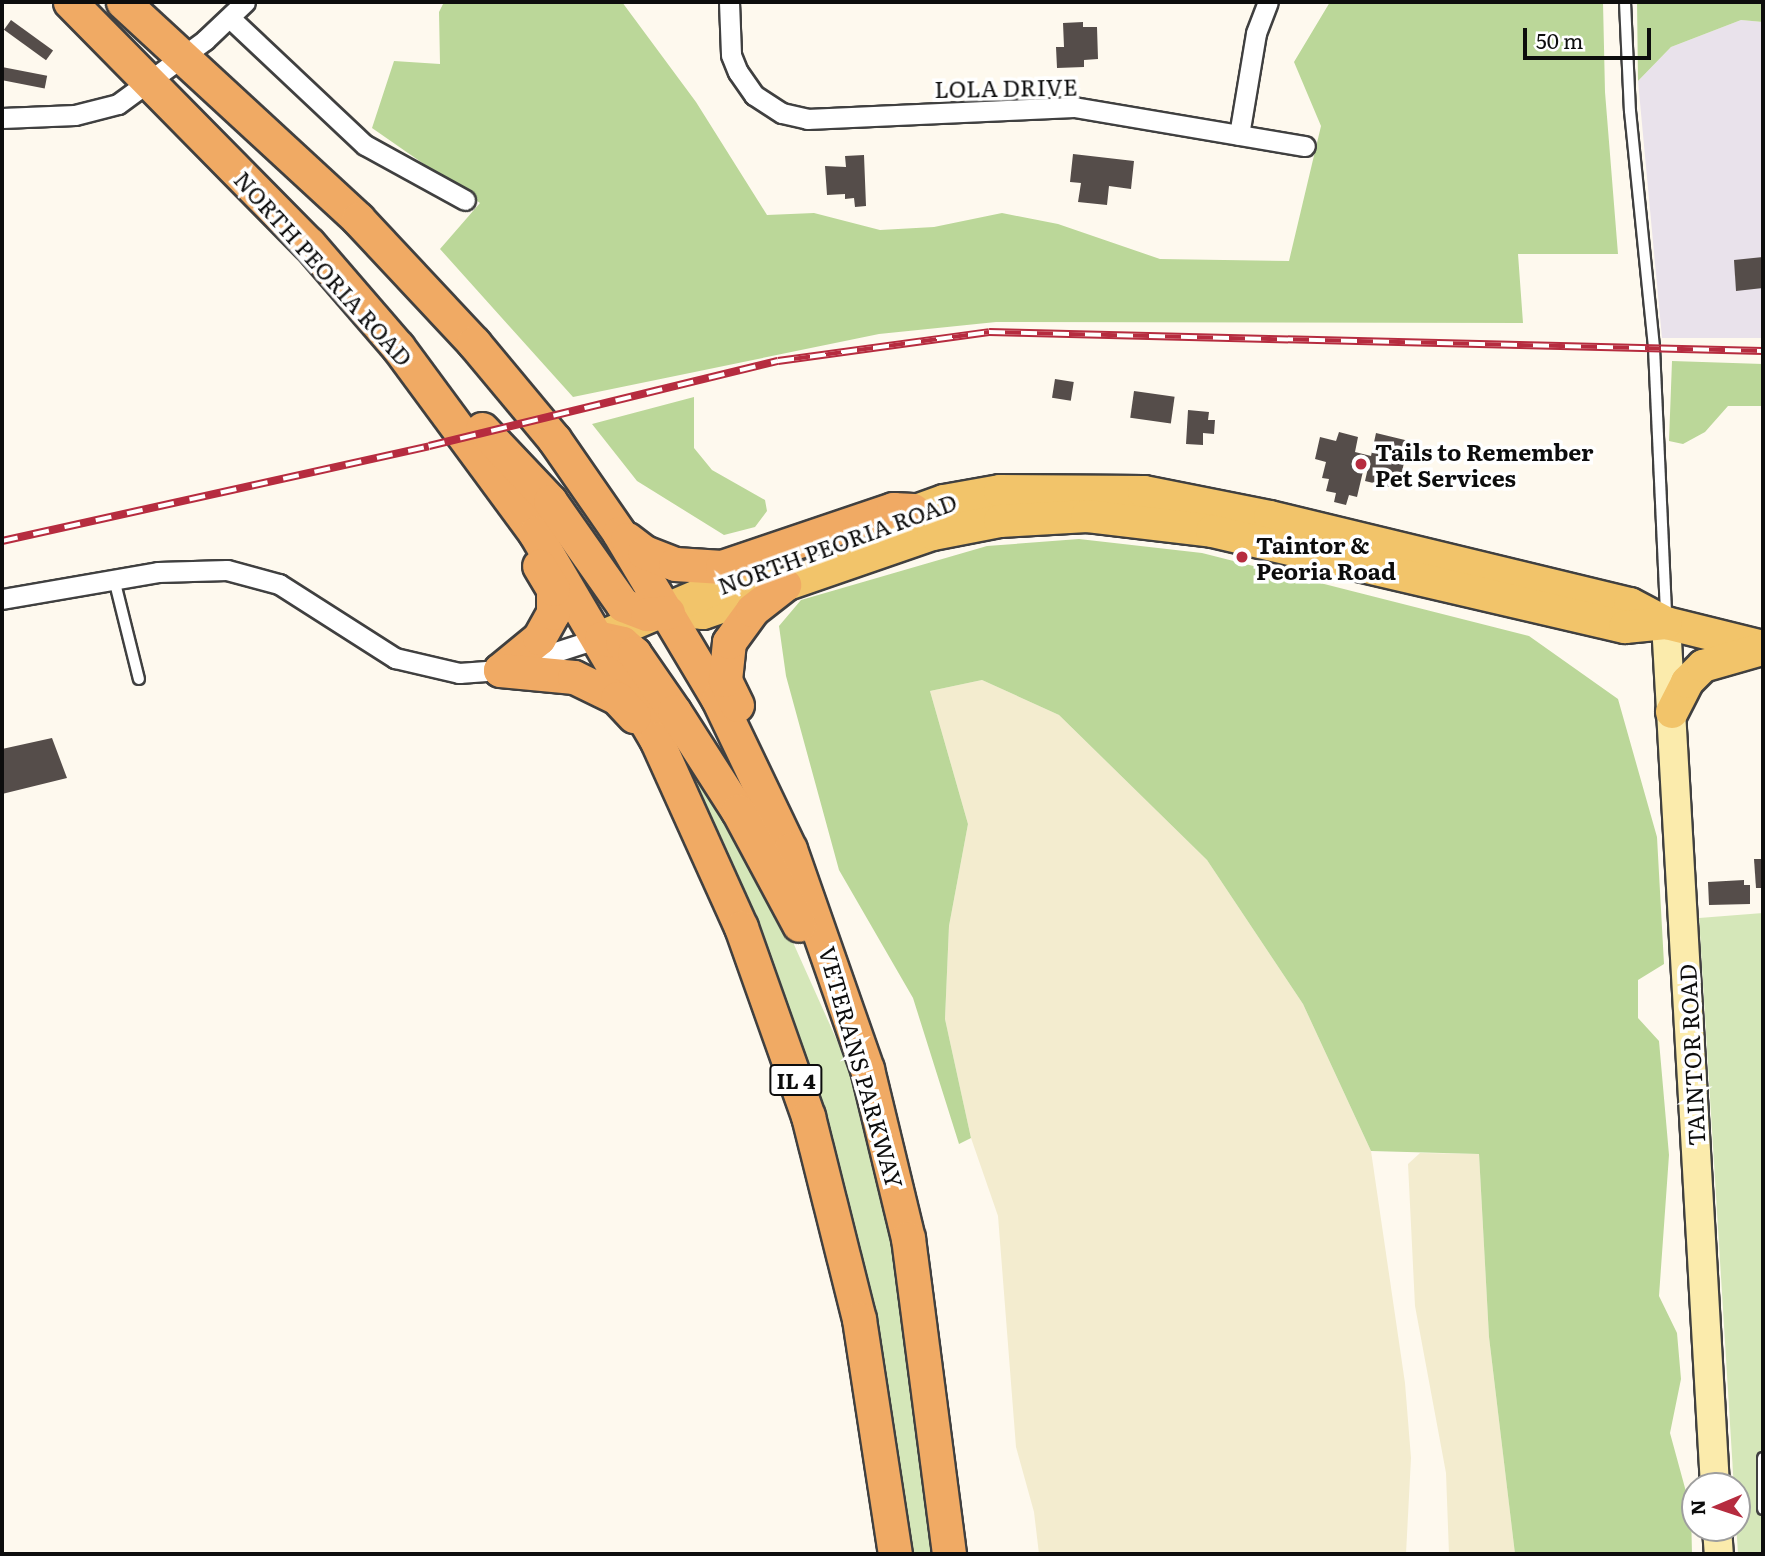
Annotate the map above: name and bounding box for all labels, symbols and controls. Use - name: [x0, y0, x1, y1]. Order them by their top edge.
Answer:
- scale bar: [1527, 14, 1655, 58]
- text: 50 m: [1536, 24, 1583, 55]
- street label: LOLA DRIVE: [934, 72, 1078, 102]
- street label: NORTH PEORIA ROAD: [229, 165, 419, 371]
- place label: Tails to Remember Pet Services: [1375, 437, 1594, 491]
- marker: Tails to Remember Pet Services: [1353, 456, 1369, 472]
- street label: NORTH PEORIA ROAD: [714, 487, 960, 599]
- place label: Taintor & Peoria Road: [1256, 530, 1396, 584]
- marker: Taintor & Peoria Road: [1234, 549, 1250, 565]
- street label: VETERANS PARKWAY: [814, 943, 910, 1191]
- street label: TAINTOR ROAD: [1672, 963, 1710, 1147]
- road number: IL 4: [768, 1062, 824, 1098]
- north arrow: [1681, 1472, 1751, 1542]
- text: N: [1683, 1499, 1711, 1516]

